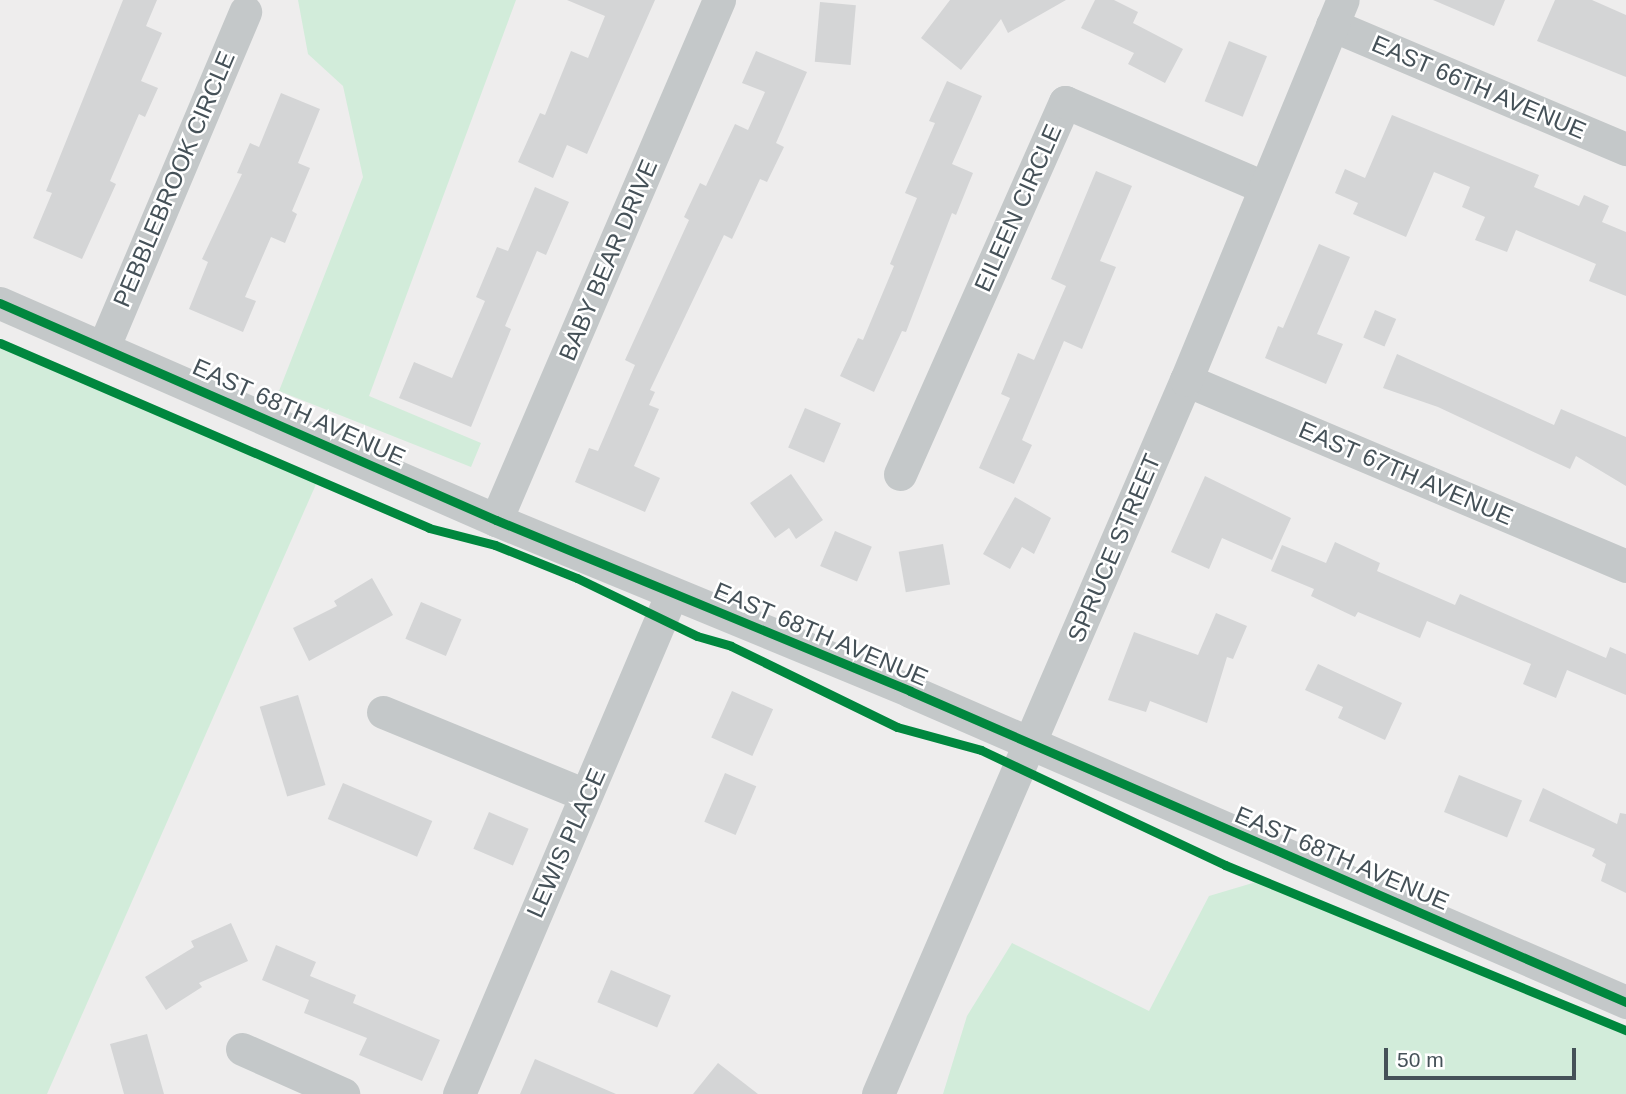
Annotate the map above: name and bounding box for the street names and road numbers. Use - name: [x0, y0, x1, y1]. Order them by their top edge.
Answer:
- street label: EAST 66TH AVENUE: [1367, 28, 1591, 146]
- street label: PEBBLEBROOK CIRCLE: [107, 47, 241, 311]
- street label: EILEEN CIRCLE: [968, 120, 1068, 296]
- street label: BABY BEAR DRIVE: [553, 155, 663, 365]
- street label: EAST 68TH AVENUE: [187, 352, 411, 472]
- street label: EAST 67TH AVENUE: [1294, 414, 1518, 532]
- street label: SPRUCE STREET: [1061, 450, 1167, 646]
- street label: EAST 68TH AVENUE: [709, 575, 933, 693]
- street label: LEWIS PLACE: [520, 764, 612, 922]
- street label: EAST 68TH AVENUE: [1230, 799, 1454, 917]

